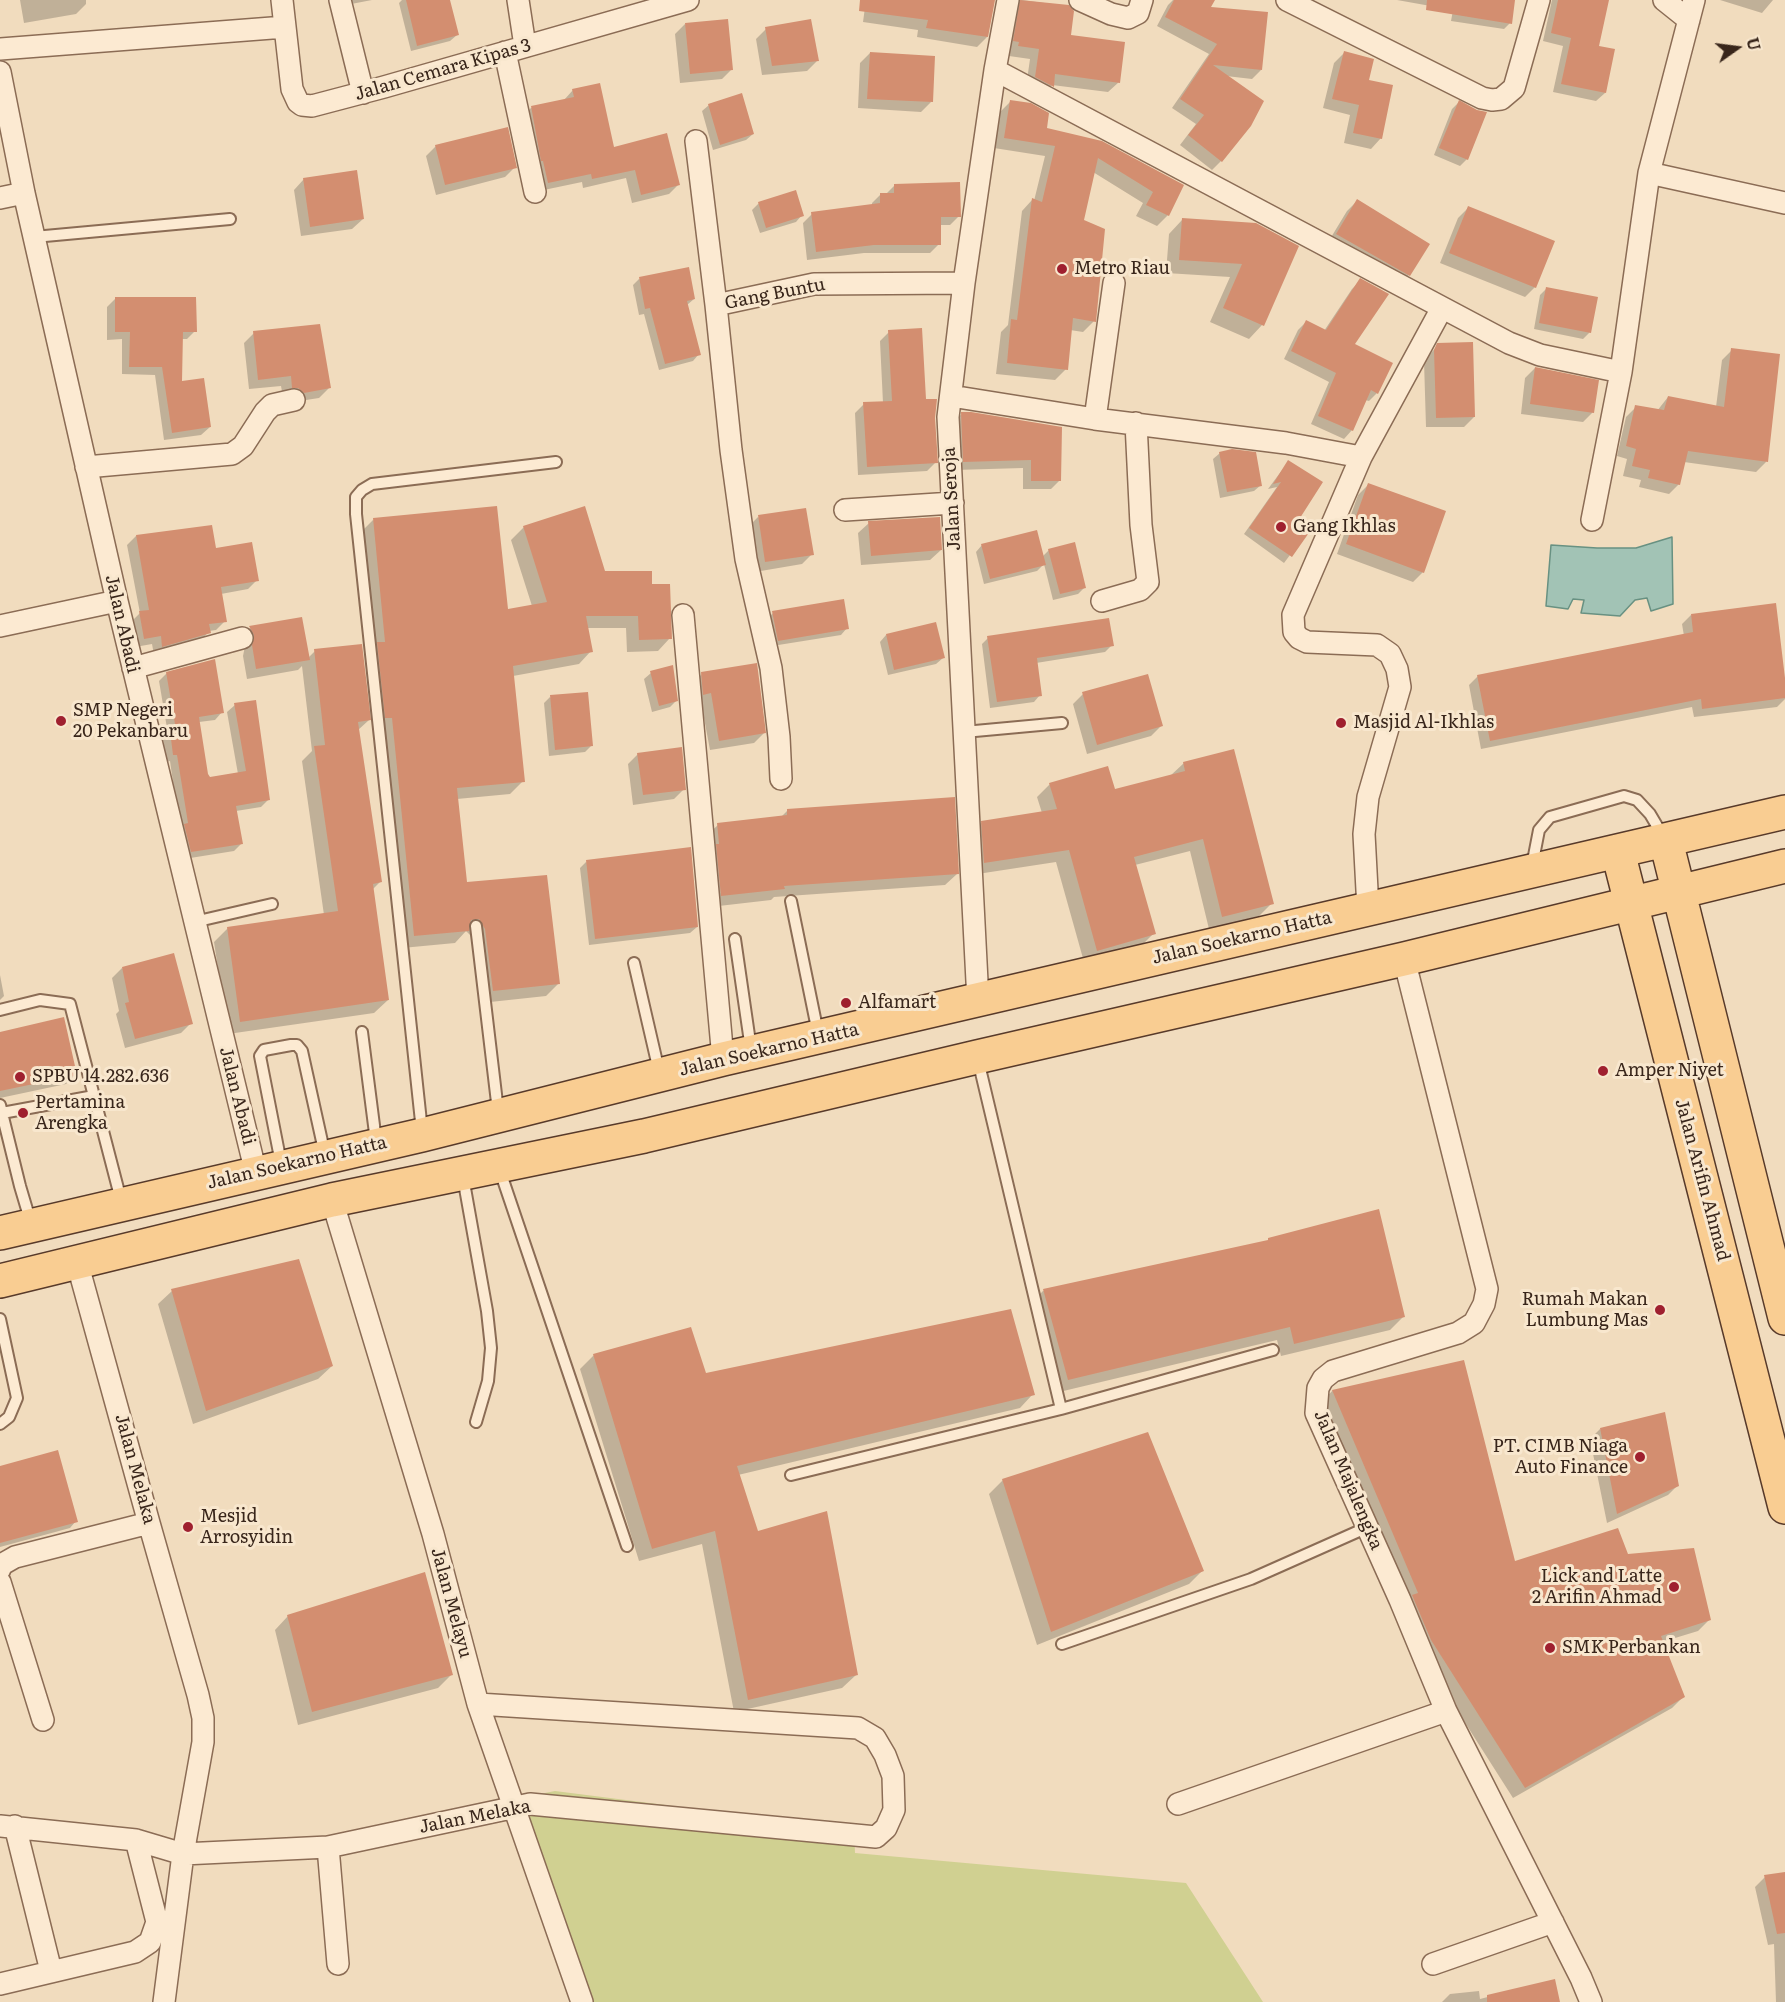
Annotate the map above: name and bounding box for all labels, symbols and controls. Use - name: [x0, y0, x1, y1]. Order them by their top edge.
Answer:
- north arrow: [1707, 18, 1767, 78]
- street label: Jalan Cemara Kipas 3: [352, 34, 534, 106]
- text: U: [1741, 35, 1768, 53]
- place label: Metro Riau: [1074, 258, 1170, 280]
- marker: Metro Riau: [1055, 262, 1069, 276]
- street label: Gang Buntu: [723, 274, 827, 314]
- street label: Jalan Seroja: [938, 447, 966, 551]
- place label: Gang Ikhlas: [1293, 516, 1396, 538]
- marker: Gang Ikhlas: [1274, 520, 1288, 534]
- street label: Jalan Abadi: [100, 573, 144, 675]
- place label: SMP Negeri 20 Pekanbaru: [73, 700, 188, 742]
- place label: Masjid Al-Ikhlas: [1353, 712, 1494, 734]
- marker: SMP Negeri 20 Pekanbaru: [54, 714, 68, 728]
- marker: Masjid Al-Ikhlas: [1334, 716, 1348, 730]
- street label: Jalan Soekarno Hatta: [1150, 907, 1334, 969]
- place label: Alfamart: [858, 992, 936, 1014]
- marker: Alfamart: [839, 996, 853, 1010]
- street label: Jalan Soekarno Hatta: [677, 1019, 861, 1081]
- street label: Jalan Abadi: [214, 1045, 260, 1147]
- place label: Amper Niyet: [1615, 1060, 1724, 1082]
- marker: Amper Niyet: [1596, 1064, 1610, 1078]
- place label: SPBU 14.282.636: [32, 1066, 169, 1088]
- marker: SPBU 14.282.636: [13, 1070, 27, 1084]
- place label: Pertamina Arengka: [35, 1092, 125, 1134]
- street label: Jalan Arifin Ahmad: [1670, 1096, 1734, 1264]
- marker: Pertamina Arengka: [16, 1106, 30, 1120]
- street label: Jalan Soekarno Hatta: [205, 1132, 389, 1194]
- place label: Rumah Makan Lumbung Mas: [1522, 1289, 1648, 1332]
- marker: Rumah Makan Lumbung Mas: [1653, 1303, 1667, 1317]
- street label: Jalan Majalengka: [1309, 1407, 1387, 1553]
- street label: Jalan Melaka: [110, 1412, 160, 1526]
- place label: PT. CIMB Niaga Auto Finance: [1493, 1436, 1628, 1478]
- marker: PT. CIMB Niaga Auto Finance: [1633, 1450, 1647, 1464]
- place label: Mesjid Arrosyidin: [200, 1506, 293, 1549]
- marker: Mesjid Arrosyidin: [181, 1520, 195, 1534]
- street label: Jalan Melayu: [426, 1545, 476, 1661]
- place label: Lick and Latte 2 Arifin Ahmad: [1532, 1566, 1662, 1608]
- marker: Lick and Latte 2 Arifin Ahmad: [1667, 1580, 1681, 1594]
- place label: SMK Perbankan: [1562, 1637, 1701, 1659]
- marker: SMK Perbankan: [1543, 1641, 1557, 1655]
- street label: Jalan Melaka: [417, 1796, 533, 1838]

